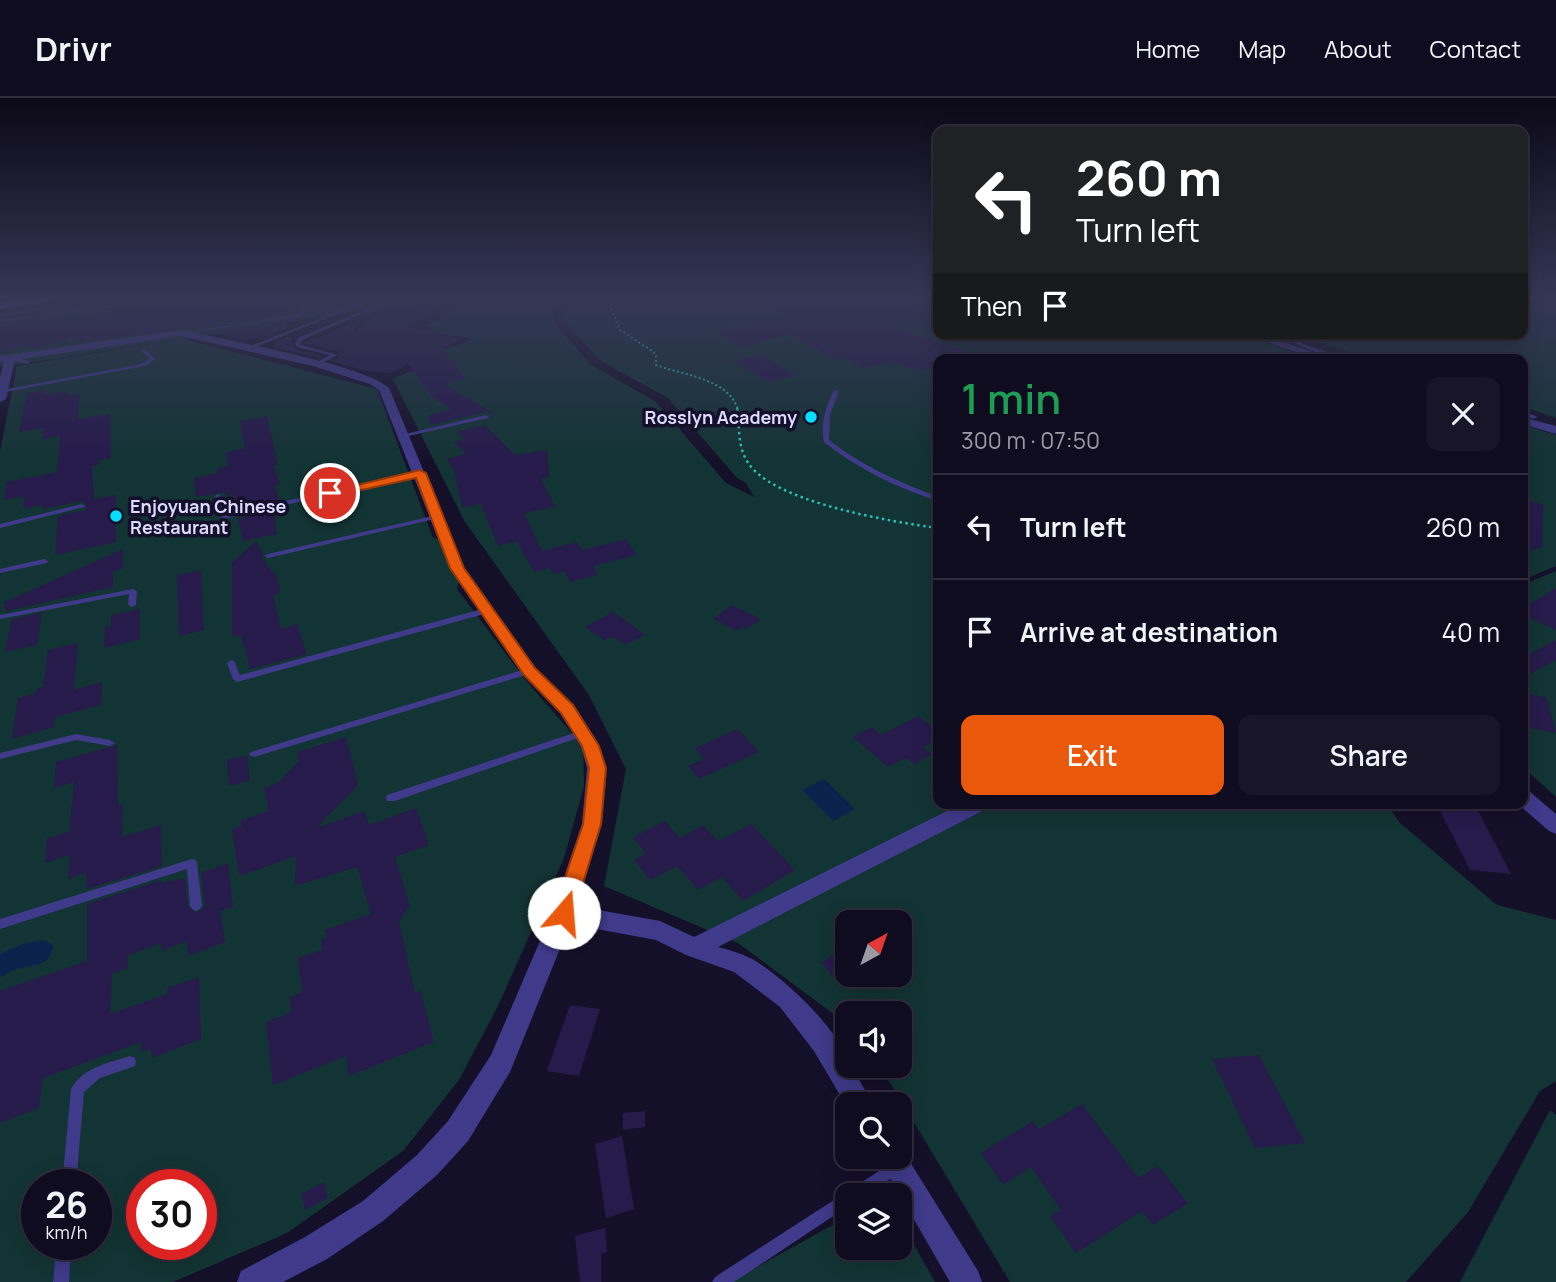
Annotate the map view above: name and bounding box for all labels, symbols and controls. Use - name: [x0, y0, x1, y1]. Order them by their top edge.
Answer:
- text: Drivr: [35, 26, 112, 71]
- text: Home: [1135, 32, 1200, 65]
- text: Map: [1238, 32, 1286, 65]
- text: About: [1324, 32, 1392, 65]
- text: Contact: [1430, 32, 1521, 65]
- text: 260 m: [1076, 144, 1222, 211]
- icon: left: [961, 154, 1052, 245]
- text: Turn left: [1076, 208, 1200, 252]
- icon: arrive: [1036, 287, 1074, 325]
- text: Then: [961, 288, 1022, 324]
- text: 1 min: [961, 369, 1061, 427]
- button: close: [1426, 377, 1500, 451]
- place label: Rosslyn Academy: [645, 405, 797, 429]
- marker: Rosslyn Academy: [803, 409, 819, 425]
- text: 300 m · 07:50: [961, 424, 1100, 456]
- pin: [300, 463, 360, 523]
- icon: arrive: [311, 474, 349, 512]
- place label: Enjoyuan Chinese Restaurant: [130, 494, 287, 539]
- marker: Enjoyuan Chinese Restaurant: [108, 508, 124, 524]
- icon: left: [961, 508, 999, 546]
- text: Turn left: [1020, 509, 1127, 545]
- text: 260 m: [1426, 509, 1500, 545]
- icon: arrive: [961, 613, 999, 651]
- text: Arrive at destination: [1020, 614, 1278, 650]
- text: 40 m: [1442, 614, 1500, 650]
- button: Exit: [961, 715, 1224, 795]
- button: Share: [1238, 715, 1500, 795]
- position arrow: [527, 876, 601, 950]
- north arrow: [835, 910, 912, 987]
- map controls: [835, 910, 912, 1260]
- button: sound: [835, 1001, 912, 1078]
- button: search: [835, 1092, 912, 1169]
- speed limit sign: 30: [126, 1169, 217, 1260]
- text: 26: [45, 1181, 88, 1229]
- button: layers: [835, 1183, 912, 1260]
- text: km/h: [46, 1220, 87, 1244]

